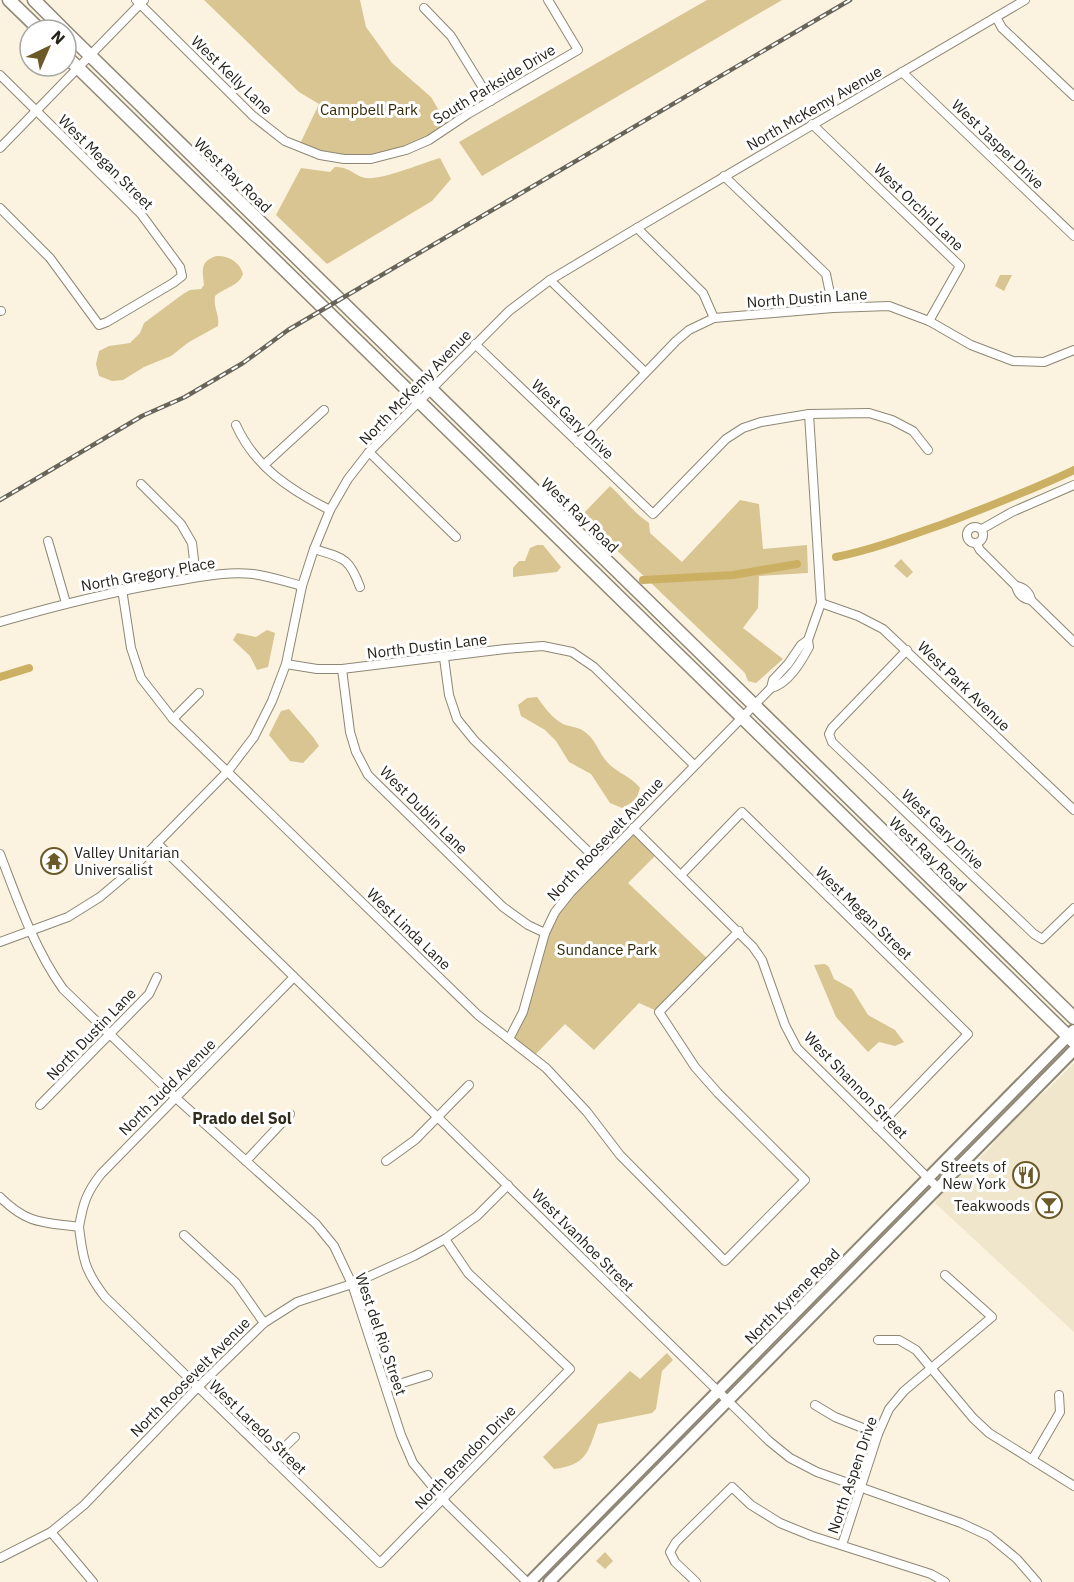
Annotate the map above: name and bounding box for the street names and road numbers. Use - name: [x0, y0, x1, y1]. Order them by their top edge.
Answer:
- street label: West Kelly Lane: [187, 31, 277, 119]
- street label: South Parkside Drive: [429, 40, 559, 128]
- street label: North McKemy Avenue: [743, 62, 885, 154]
- street label: West Jasper Drive: [948, 95, 1048, 193]
- street label: West Megan Street: [54, 110, 158, 214]
- street label: West Ray Road: [190, 133, 276, 217]
- street label: West Orchid Lane: [870, 159, 968, 255]
- street label: North Dustin Lane: [746, 284, 868, 312]
- street label: North McKemy Avenue: [355, 325, 475, 449]
- street label: West Gary Drive: [528, 375, 618, 463]
- street label: West Ray Road: [537, 473, 623, 557]
- street label: North Gregory Place: [79, 553, 217, 595]
- street label: North Dustin Lane: [366, 629, 488, 663]
- street label: West Park Avenue: [914, 637, 1014, 735]
- street label: West Dublin Lane: [376, 762, 472, 858]
- street label: North Roosevelt Avenue: [543, 773, 667, 905]
- street label: West Gary Drive: [898, 785, 988, 873]
- street label: West Ray Road: [885, 812, 971, 896]
- street label: West Megan Street: [812, 862, 916, 964]
- street label: West Linda Lane: [363, 884, 455, 974]
- street label: North Dustin Lane: [42, 984, 140, 1084]
- street label: West Shannon Street: [800, 1028, 912, 1142]
- street label: North Judd Avenue: [115, 1035, 219, 1139]
- street label: West Ivanhoe Street: [528, 1185, 638, 1295]
- street label: North Kyrene Road: [740, 1244, 844, 1348]
- street label: West del Rio Street: [351, 1270, 411, 1398]
- street label: North Roosevelt Avenue: [126, 1313, 254, 1441]
- street label: West Laredo Street: [205, 1376, 311, 1478]
- street label: North Brandon Drive: [410, 1401, 520, 1513]
- street label: North Aspen Drive: [823, 1414, 881, 1536]

